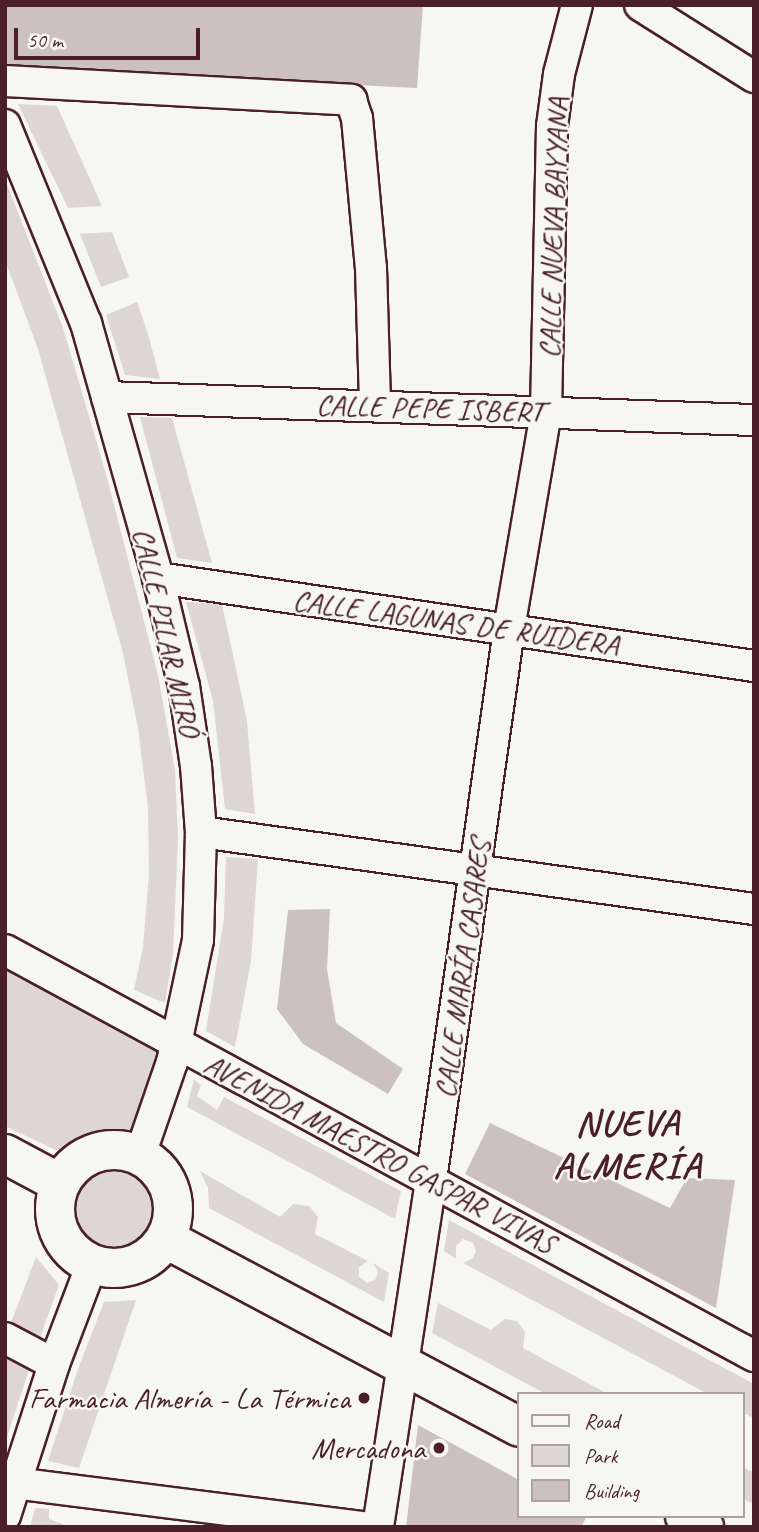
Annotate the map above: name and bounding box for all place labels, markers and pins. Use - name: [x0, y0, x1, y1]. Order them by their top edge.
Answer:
- place label: Farmacia Almería - La Térmica: [29, 1380, 350, 1416]
- marker: Farmacia Almería - La Térmica: [356, 1390, 372, 1406]
- place label: Mercadona: [311, 1430, 425, 1466]
- marker: Mercadona: [431, 1440, 447, 1456]

